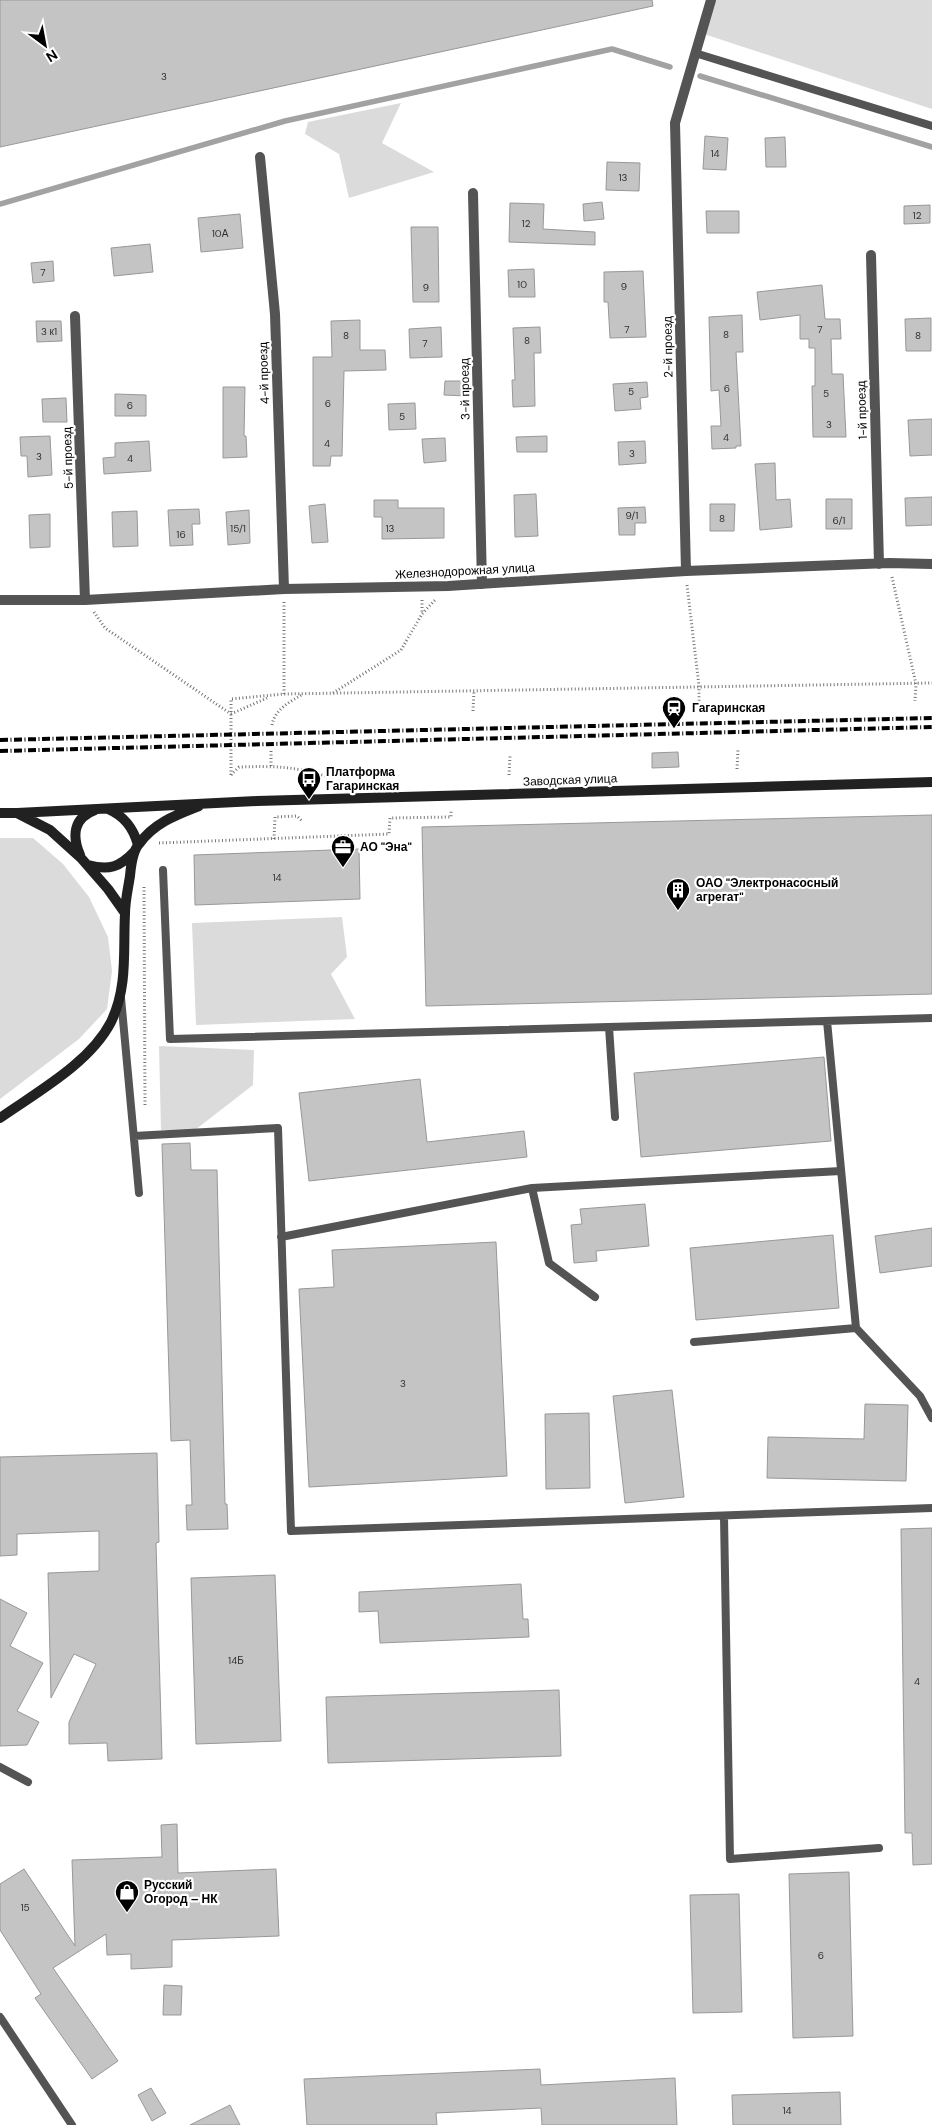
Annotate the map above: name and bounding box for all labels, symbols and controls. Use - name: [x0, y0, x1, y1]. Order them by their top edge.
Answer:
- north arrow: [20, 20, 70, 70]
- text: N: [43, 46, 61, 66]
- house number: 3: [161, 70, 167, 83]
- house number: 14: [710, 147, 720, 160]
- house number: 13: [618, 171, 628, 184]
- house number: 12: [913, 209, 922, 222]
- house number: 12: [522, 217, 531, 230]
- house number: 10А: [212, 227, 229, 240]
- house number: 7: [40, 266, 46, 279]
- house number: 10: [517, 278, 527, 291]
- house number: 9: [621, 280, 627, 293]
- house number: 9: [423, 281, 429, 294]
- street label: 2-й проезд: [659, 316, 677, 378]
- house number: 7: [624, 323, 630, 336]
- house number: 7: [817, 323, 823, 336]
- house number: 3 к1: [41, 325, 57, 338]
- house number: 8: [723, 328, 729, 341]
- house number: 8: [343, 329, 349, 342]
- house number: 8: [915, 329, 921, 342]
- house number: 8: [524, 334, 530, 347]
- house number: 7: [422, 337, 428, 350]
- street label: 4-й проезд: [255, 342, 273, 404]
- street label: 3-й проезд: [456, 358, 474, 420]
- street label: 1-й проезд: [853, 380, 871, 440]
- house number: 6: [724, 382, 730, 395]
- house number: 5: [628, 385, 634, 398]
- house number: 5: [823, 387, 829, 400]
- house number: 6: [325, 397, 331, 410]
- house number: 6: [127, 399, 133, 412]
- house number: 5: [399, 410, 405, 423]
- house number: 3: [826, 418, 832, 431]
- street label: 5-й проезд: [59, 427, 77, 489]
- house number: 4: [723, 431, 729, 444]
- house number: 4: [324, 437, 330, 450]
- house number: 3: [629, 447, 635, 460]
- house number: 3: [36, 450, 42, 463]
- house number: 4: [127, 452, 133, 465]
- house number: 9/1: [626, 509, 638, 522]
- house number: 8: [719, 512, 725, 525]
- house number: 6/1: [833, 514, 845, 527]
- house number: 15/1: [230, 522, 246, 535]
- house number: 13: [385, 522, 395, 535]
- house number: 16: [176, 528, 186, 541]
- street label: Железнодорожная улица: [395, 559, 536, 583]
- station icon: Гагаринская: [661, 695, 687, 729]
- place label: Гагаринская: [692, 700, 765, 716]
- place label: Платформа Гагаринская: [326, 764, 399, 794]
- bus stop icon: Платформа Гагаринская: [296, 766, 322, 800]
- street label: Заводская улица: [523, 770, 618, 790]
- office icon: АО "Эна": [330, 834, 356, 868]
- place label: АО "Эна": [360, 839, 412, 855]
- house number: 14: [272, 871, 282, 884]
- place label: ОАО "Электронасосный агрегат": [696, 875, 838, 905]
- building icon: ОАО "Электронасосный агрегат": [665, 877, 691, 911]
- house number: 3: [400, 1377, 406, 1390]
- house number: 14Б: [228, 1654, 244, 1667]
- house number: 4: [914, 1675, 920, 1688]
- place label: Русский Огород – НК: [144, 1877, 218, 1907]
- shop icon: Русский Огород – НК: [114, 1879, 140, 1913]
- house number: 15: [20, 1901, 30, 1914]
- house number: 6: [818, 1949, 824, 1962]
- house number: 14: [782, 2104, 792, 2117]

